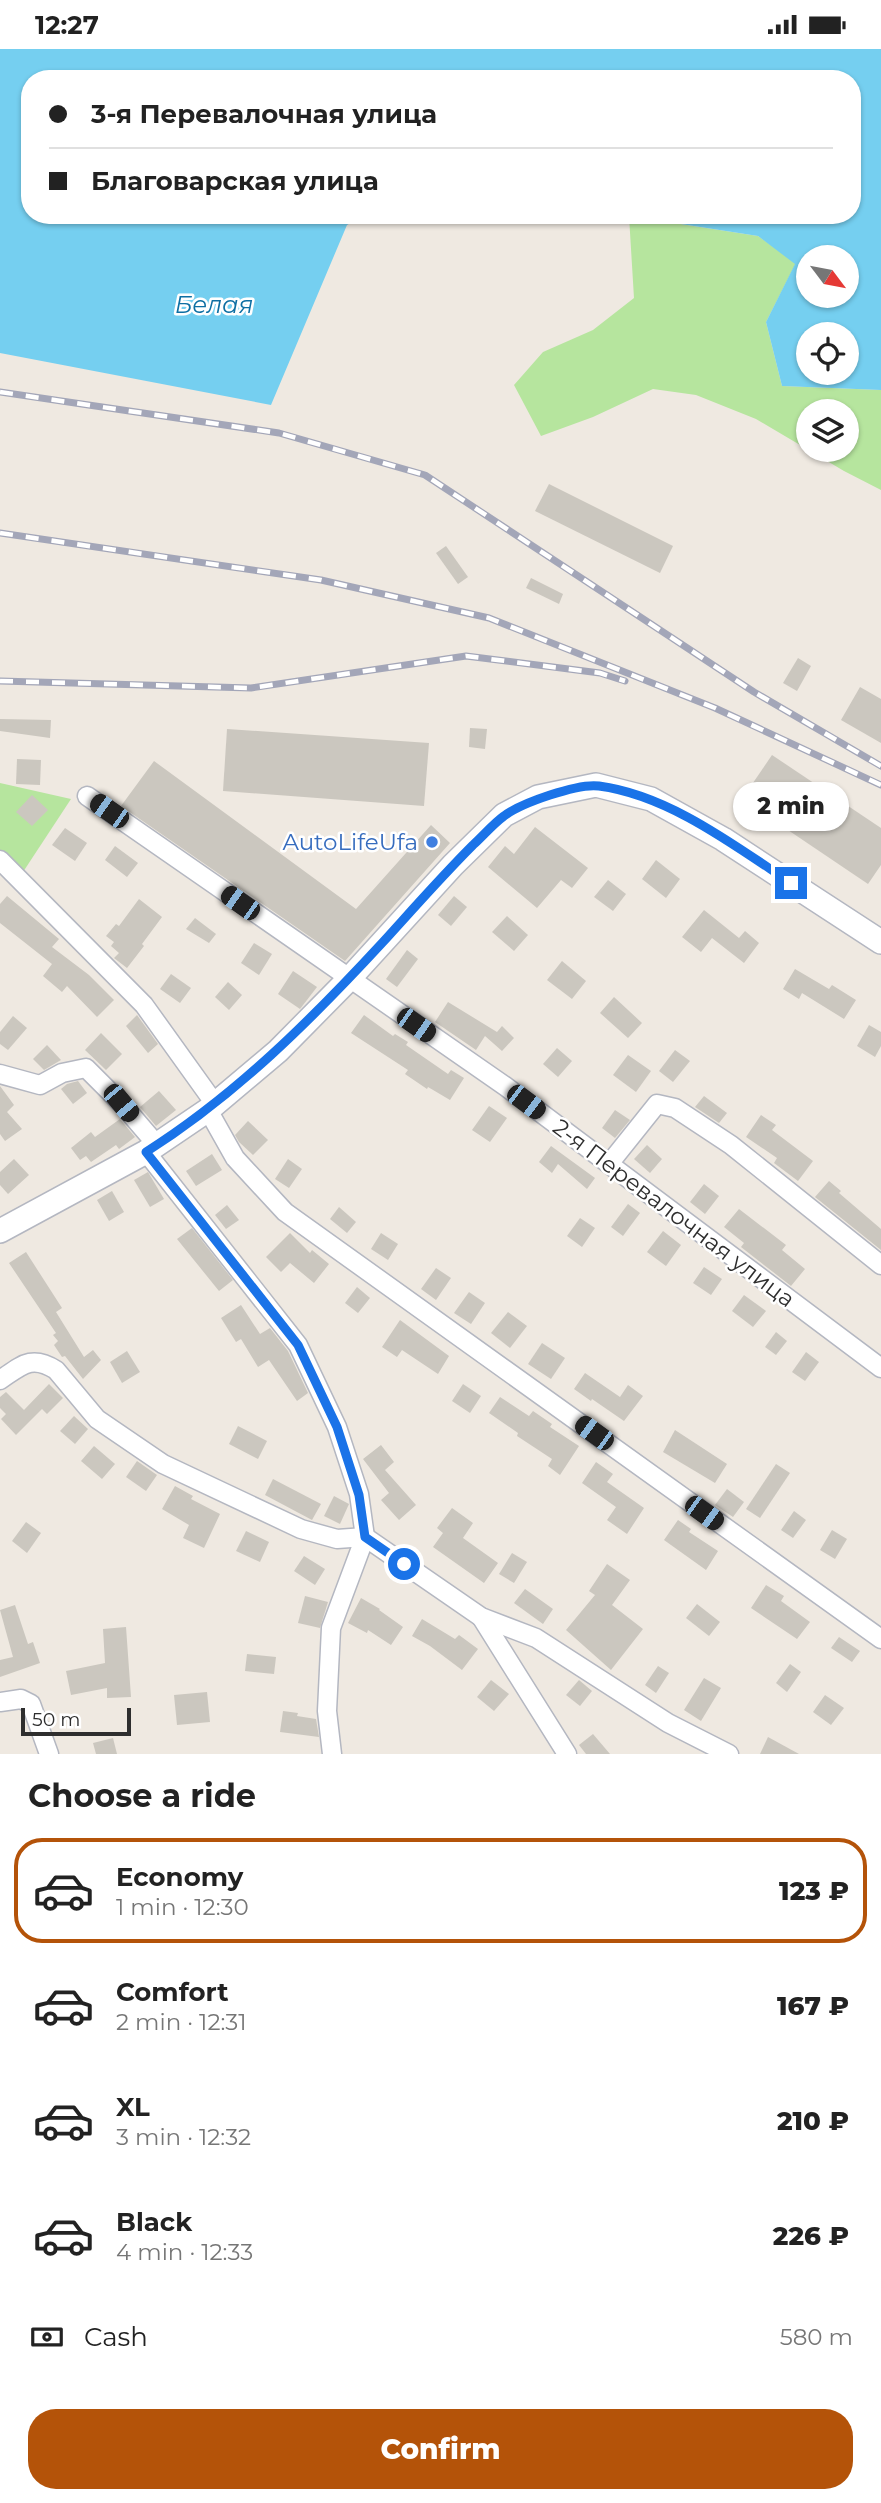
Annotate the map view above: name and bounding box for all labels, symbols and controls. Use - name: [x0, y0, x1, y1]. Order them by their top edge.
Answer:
- text: 12:27: [35, 9, 99, 41]
- text: 3-я Перевалочная улица: [91, 98, 437, 130]
- text: Благоварская улица: [91, 165, 379, 197]
- north arrow: [796, 245, 859, 308]
- map controls: [796, 245, 859, 462]
- water label: Белая: [175, 290, 253, 319]
- button: locate: [796, 322, 859, 385]
- button: layers: [796, 399, 859, 462]
- callout: 2 min: [733, 781, 849, 831]
- car: [86, 790, 133, 832]
- text: 2 min: [757, 792, 825, 820]
- place label: AutoLifeUfa: [282, 828, 418, 856]
- marker: AutoLifeUfa: [424, 834, 440, 850]
- route end: [775, 867, 807, 899]
- car: [217, 882, 264, 924]
- car: [393, 1004, 440, 1046]
- car: [100, 1080, 143, 1126]
- car: [503, 1081, 550, 1123]
- street label: 2-я Перевалочная улица: [548, 1113, 800, 1313]
- car: [571, 1412, 618, 1454]
- car: [681, 1492, 728, 1534]
- route start: [388, 1548, 420, 1580]
- scale bar: [21, 1705, 131, 1737]
- text: 50 m: [32, 1708, 80, 1731]
- text: Choose a ride: [28, 1776, 256, 1815]
- icon: car: [32, 1859, 95, 1922]
- text: Economy: [116, 1861, 243, 1893]
- text: 123 ₽: [779, 1875, 849, 1907]
- text: 1 min · 12:30: [116, 1893, 249, 1921]
- icon: car: [32, 1974, 95, 2037]
- text: Comfort: [116, 1976, 228, 2008]
- text: 167 ₽: [777, 1990, 849, 2022]
- text: 2 min · 12:31: [116, 2008, 247, 2036]
- icon: car: [32, 2089, 95, 2152]
- text: XL: [116, 2091, 150, 2123]
- text: 210 ₽: [777, 2105, 849, 2137]
- text: 3 min · 12:32: [116, 2123, 251, 2151]
- icon: car: [32, 2204, 95, 2267]
- text: Black: [116, 2206, 192, 2238]
- text: 226 ₽: [773, 2220, 849, 2252]
- text: 4 min · 12:33: [116, 2238, 253, 2266]
- icon: cash: [28, 2318, 66, 2356]
- text: Cash: [84, 2321, 148, 2353]
- text: 580 m: [780, 2323, 853, 2351]
- button: Confirm: [28, 2409, 853, 2489]

